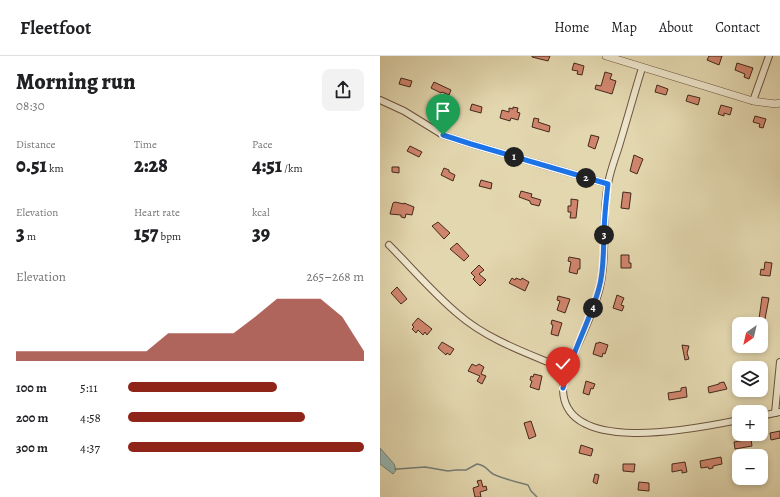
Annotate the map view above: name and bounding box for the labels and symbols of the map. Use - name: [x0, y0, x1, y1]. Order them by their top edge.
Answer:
- pin: [426, 94, 460, 135]
- pin: 1: [504, 147, 524, 167]
- pin: 2: [576, 168, 596, 188]
- pin: 3: [594, 225, 614, 245]
- pin: 4: [583, 298, 603, 318]
- north arrow: [732, 317, 768, 353]
- pin: [546, 347, 580, 388]

